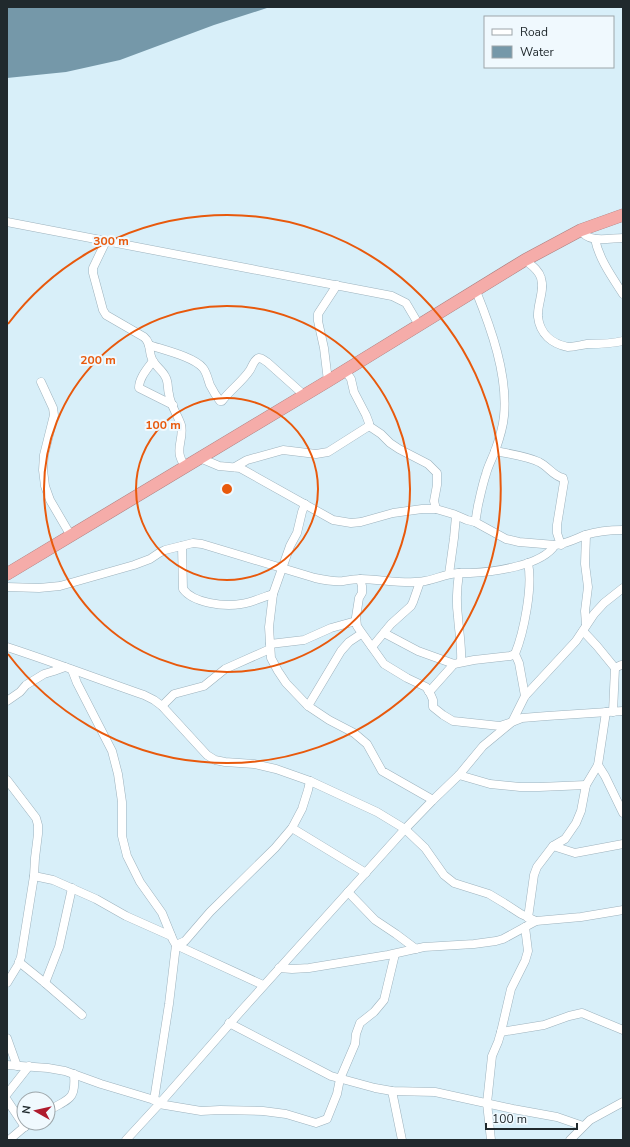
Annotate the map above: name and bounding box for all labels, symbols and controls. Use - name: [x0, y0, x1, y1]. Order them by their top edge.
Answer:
- legend: [484, 16, 614, 68]
- text: Road: [520, 24, 548, 40]
- text: Water: [520, 44, 554, 60]
- text: 300 m: [93, 233, 129, 249]
- text: 200 m: [80, 352, 116, 368]
- text: 100 m: [145, 417, 181, 433]
- centre of rings: [220, 482, 234, 496]
- north arrow: [16, 1091, 56, 1131]
- text: N: [19, 1105, 35, 1115]
- scale bar: [486, 1105, 577, 1131]
- text: 100 m: [492, 1111, 527, 1127]

